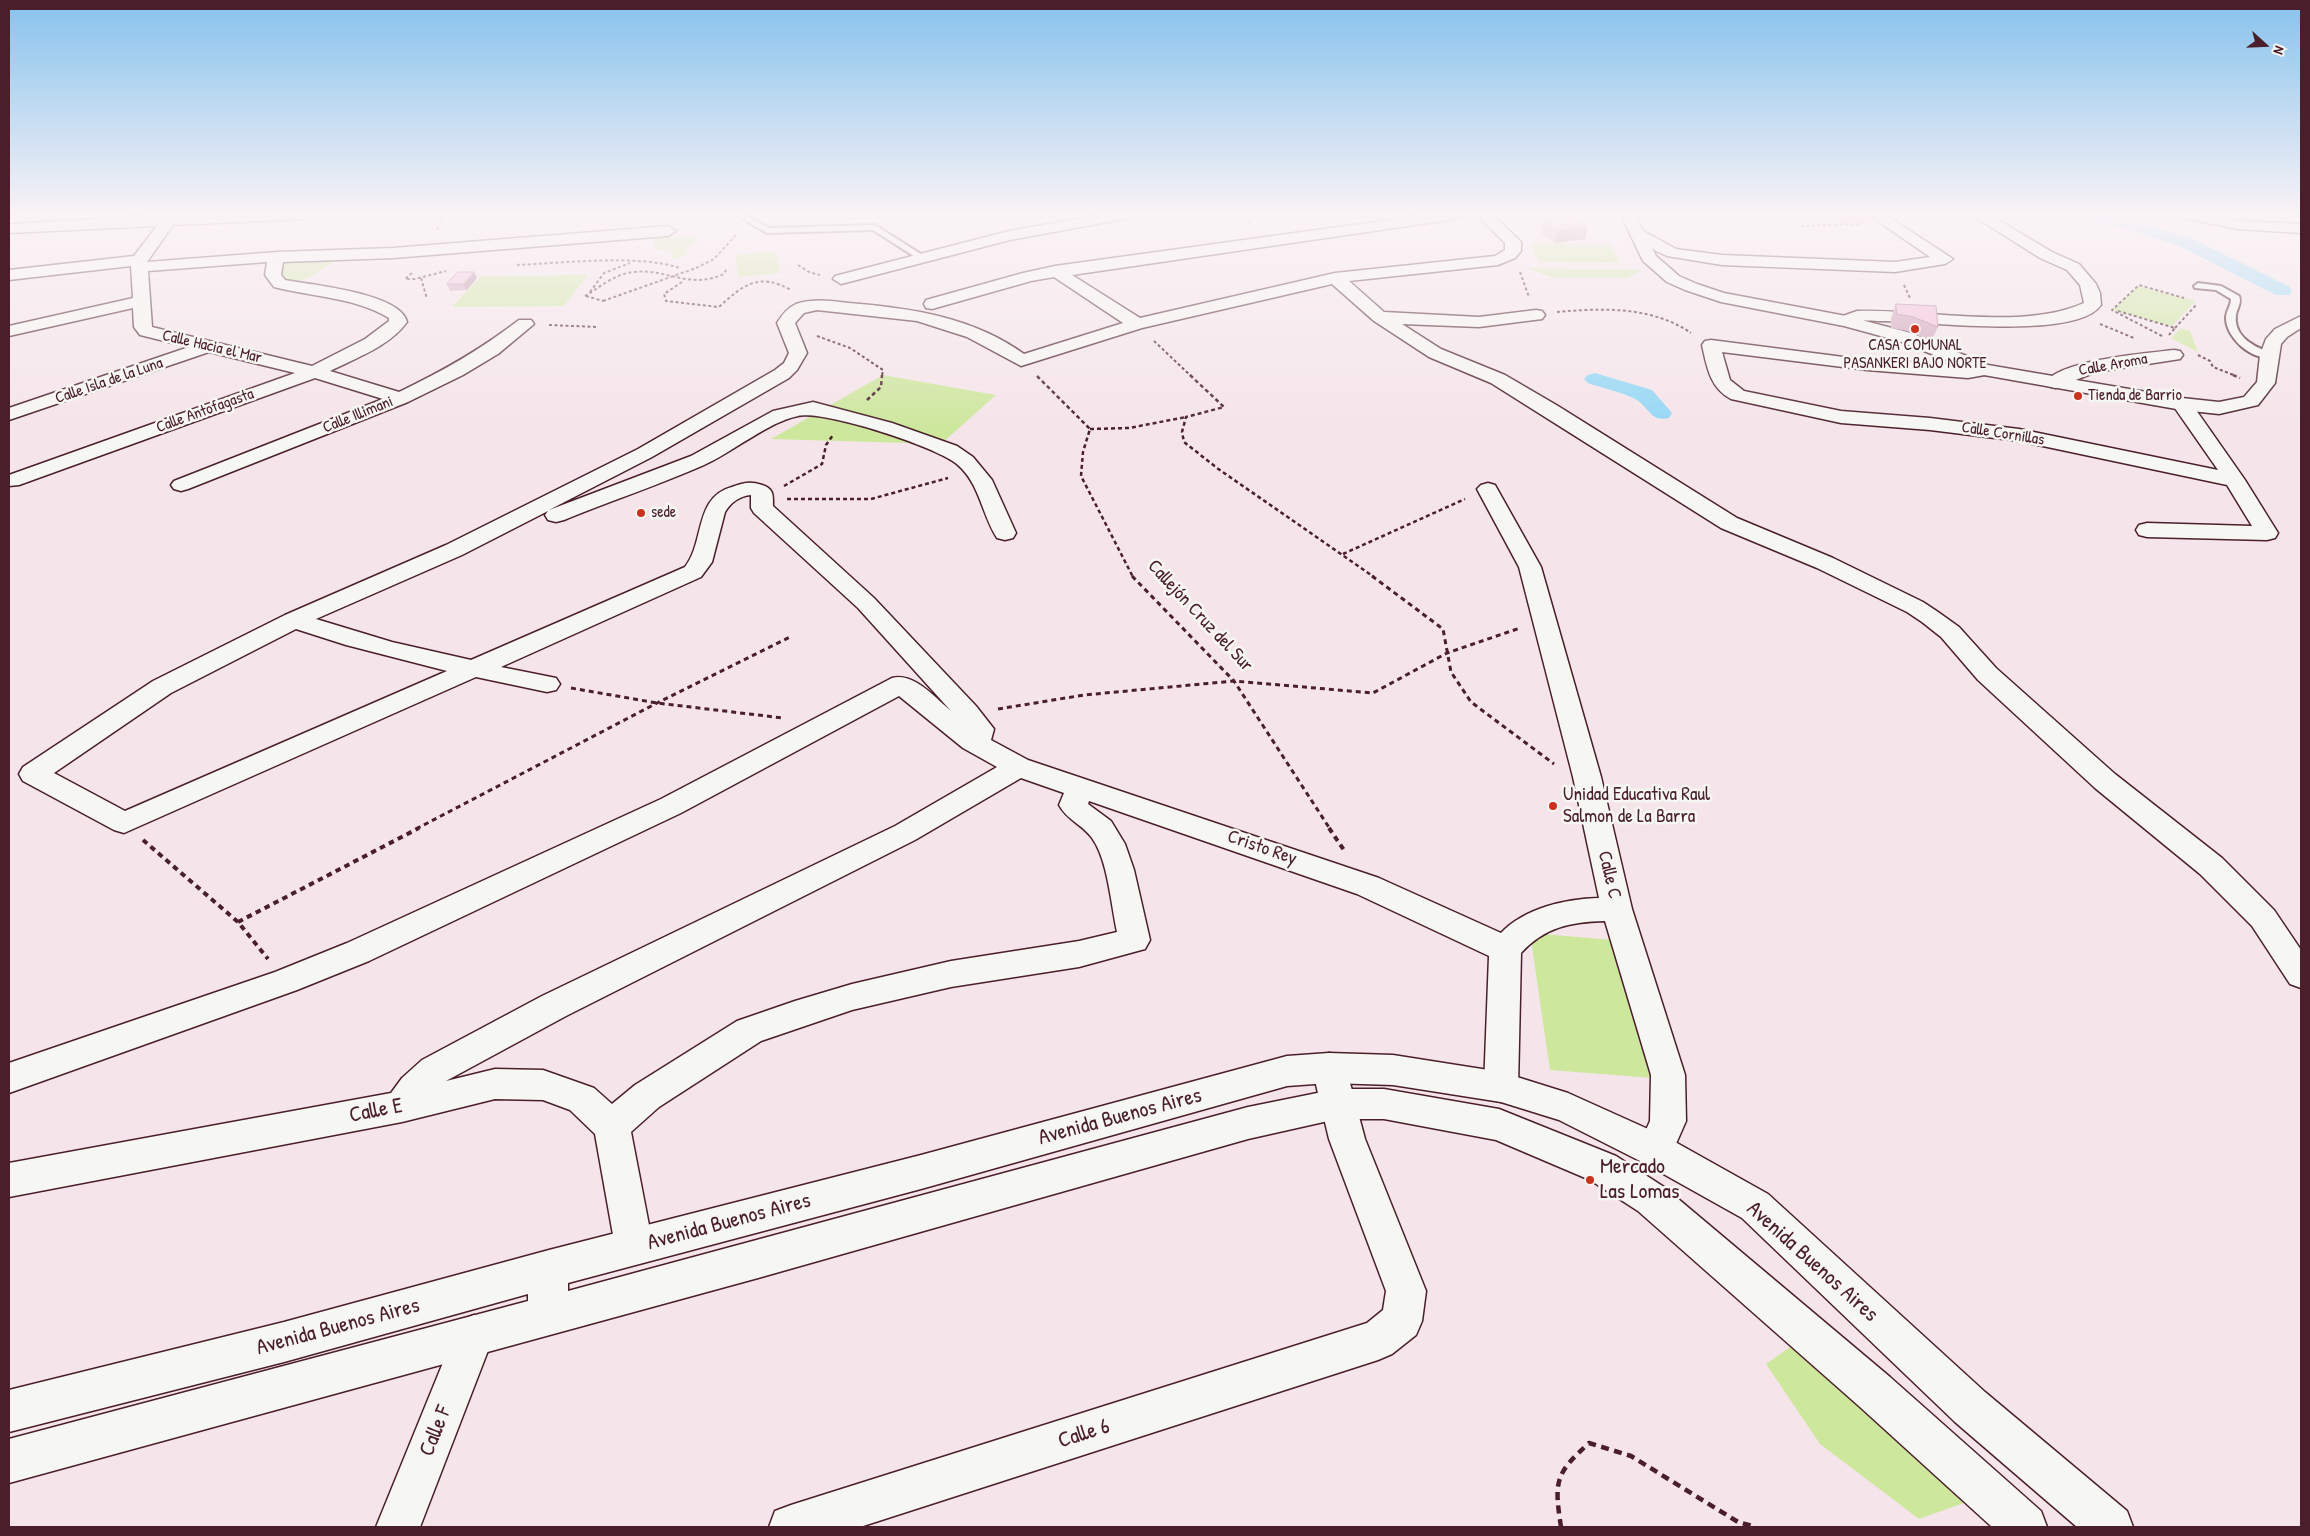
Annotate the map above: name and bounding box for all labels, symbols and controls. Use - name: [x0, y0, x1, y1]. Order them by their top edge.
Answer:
- north arrow: [2240, 20, 2290, 70]
- text: N: [2269, 44, 2290, 57]
- marker: CASA COMUNAL PASANKERI BAJO NORTE: [1909, 323, 1921, 335]
- street label: Calle Hacia el Mar: [160, 326, 264, 368]
- place label: CASA COMUNAL PASANKERI BAJO NORTE: [1844, 336, 1986, 374]
- street label: Calle Aroma: [2077, 350, 2149, 380]
- street label: Calle Isla de la Luna: [53, 354, 165, 408]
- street label: Calle Antofagasta: [154, 384, 256, 438]
- place label: Tienda de Barrio: [2088, 386, 2182, 406]
- marker: Tienda de Barrio: [2072, 390, 2084, 402]
- street label: Calle Illimani: [320, 392, 396, 438]
- street label: Calle Cornillas: [1960, 418, 2046, 450]
- place label: sede: [651, 503, 676, 523]
- marker: sede: [635, 507, 647, 519]
- street label: Callejón Cruz del Sur: [1142, 555, 1258, 677]
- place label: Unidad Educativa Raul Salmon de La Barra: [1563, 784, 1710, 828]
- marker: Unidad Educativa Raul Salmon de La Barra: [1547, 800, 1559, 812]
- street label: Cristo Rey: [1224, 825, 1300, 871]
- street label: Calle C: [1592, 849, 1626, 901]
- street label: Avenida Buenos Aires: [1036, 1083, 1204, 1151]
- street label: Calle E: [347, 1093, 405, 1129]
- place label: Mercado Las Lomas: [1600, 1154, 1679, 1206]
- marker: Mercado Las Lomas: [1584, 1174, 1596, 1186]
- street label: Avenida Buenos Aires: [645, 1188, 813, 1256]
- street label: Avenida Buenos Aires: [1741, 1196, 1883, 1328]
- street label: Avenida Buenos Aires: [254, 1293, 422, 1361]
- street label: Calle F: [414, 1402, 458, 1460]
- street label: Calle 6: [1055, 1413, 1113, 1455]

